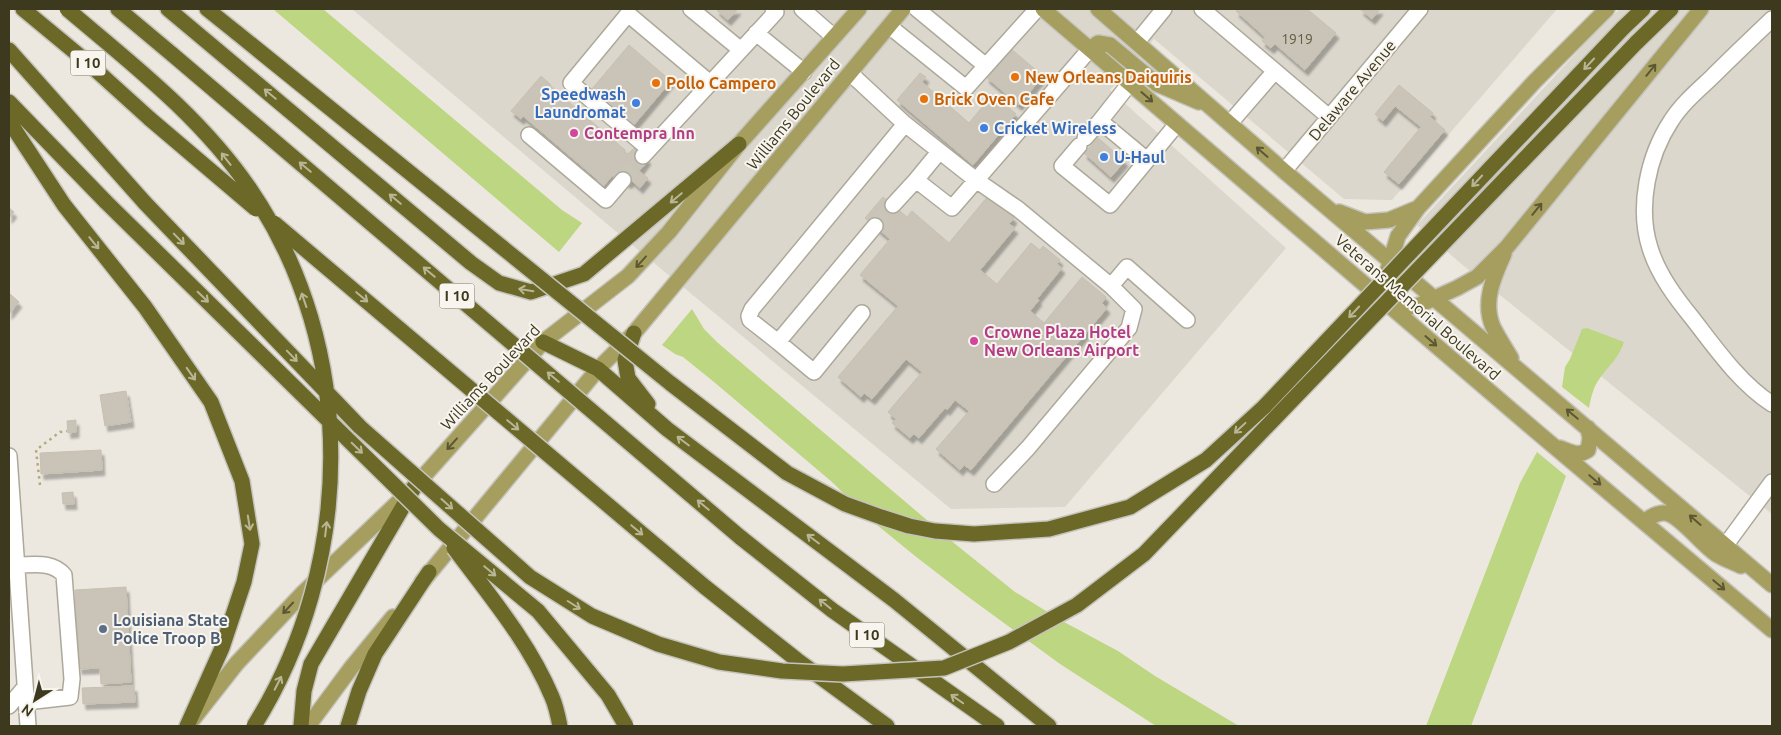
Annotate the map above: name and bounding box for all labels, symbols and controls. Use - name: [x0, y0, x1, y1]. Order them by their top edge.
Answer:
- house number: 1919: [1281, 31, 1313, 47]
- street label: Delaware Avenue: [1305, 36, 1399, 144]
- road number: I 10: [70, 50, 106, 76]
- street label: Williams Boulevard: [743, 55, 843, 173]
- one-way arrow: [1583, 57, 1595, 70]
- one-way arrow: [1646, 64, 1657, 77]
- place label: New Orleans Daiquiris: [1025, 68, 1192, 86]
- marker: New Orleans Daiquiris: [1009, 71, 1021, 83]
- place label: Pollo Campero: [666, 74, 776, 92]
- marker: Pollo Campero: [650, 77, 662, 89]
- place label: Speedwash Laundromat: [535, 85, 626, 121]
- one-way arrow: [264, 89, 277, 100]
- place label: Brick Oven Cafe: [934, 90, 1054, 108]
- one-way arrow: [1140, 92, 1153, 103]
- marker: Brick Oven Cafe: [918, 93, 930, 105]
- marker: Speedwash Laundromat: [630, 97, 642, 109]
- place label: Cricket Wireless: [994, 119, 1116, 137]
- marker: Cricket Wireless: [978, 122, 990, 134]
- place label: Contempra Inn: [584, 124, 695, 142]
- marker: Contempra Inn: [568, 127, 580, 139]
- one-way arrow: [1256, 146, 1269, 157]
- place label: U-Haul: [1114, 148, 1165, 166]
- marker: U-Haul: [1098, 151, 1110, 163]
- one-way arrow: [221, 152, 231, 166]
- one-way arrow: [299, 162, 312, 173]
- one-way arrow: [1471, 175, 1483, 188]
- one-way arrow: [669, 192, 682, 204]
- one-way arrow: [388, 193, 401, 204]
- one-way arrow: [1532, 203, 1543, 216]
- street label: Veterans Memorial Boulevard: [1332, 230, 1504, 384]
- one-way arrow: [173, 232, 185, 245]
- one-way arrow: [89, 236, 100, 249]
- one-way arrow: [635, 256, 647, 269]
- one-way arrow: [423, 267, 436, 278]
- road number: I 10: [440, 284, 474, 308]
- one-way arrow: [519, 284, 535, 294]
- one-way arrow: [197, 291, 209, 304]
- one-way arrow: [355, 292, 368, 303]
- one-way arrow: [299, 293, 308, 308]
- one-way arrow: [1348, 306, 1360, 318]
- street label: Williams Boulevard: [437, 321, 543, 433]
- place label: Crowne Plaza Hotel New Orleans Airport: [984, 323, 1139, 359]
- marker: Crowne Plaza Hotel New Orleans Airport: [968, 335, 980, 347]
- one-way arrow: [1424, 335, 1437, 347]
- one-way arrow: [286, 349, 298, 362]
- one-way arrow: [186, 366, 196, 380]
- one-way arrow: [546, 372, 559, 383]
- one-way arrow: [1565, 408, 1578, 420]
- one-way arrow: [506, 419, 519, 430]
- one-way arrow: [1234, 422, 1247, 434]
- one-way arrow: [677, 436, 690, 447]
- one-way arrow: [446, 437, 458, 450]
- one-way arrow: [350, 442, 363, 454]
- one-way arrow: [1588, 475, 1601, 486]
- one-way arrow: [441, 498, 454, 510]
- one-way arrow: [697, 500, 710, 511]
- one-way arrow: [245, 515, 255, 531]
- one-way arrow: [1689, 515, 1702, 526]
- one-way arrow: [321, 521, 331, 537]
- one-way arrow: [630, 524, 643, 535]
- one-way arrow: [807, 534, 820, 545]
- one-way arrow: [484, 566, 497, 577]
- one-way arrow: [1712, 579, 1725, 590]
- one-way arrow: [819, 599, 832, 610]
- one-way arrow: [567, 600, 581, 610]
- one-way arrow: [282, 602, 294, 615]
- place label: Louisiana State Police Troop B: [113, 611, 228, 647]
- road number: I 10: [850, 622, 884, 648]
- marker: Louisiana State Police Troop B: [97, 623, 109, 635]
- north arrow: [10, 675, 60, 725]
- one-way arrow: [273, 676, 283, 691]
- one-way arrow: [950, 694, 964, 704]
- text: N: [18, 701, 36, 720]

